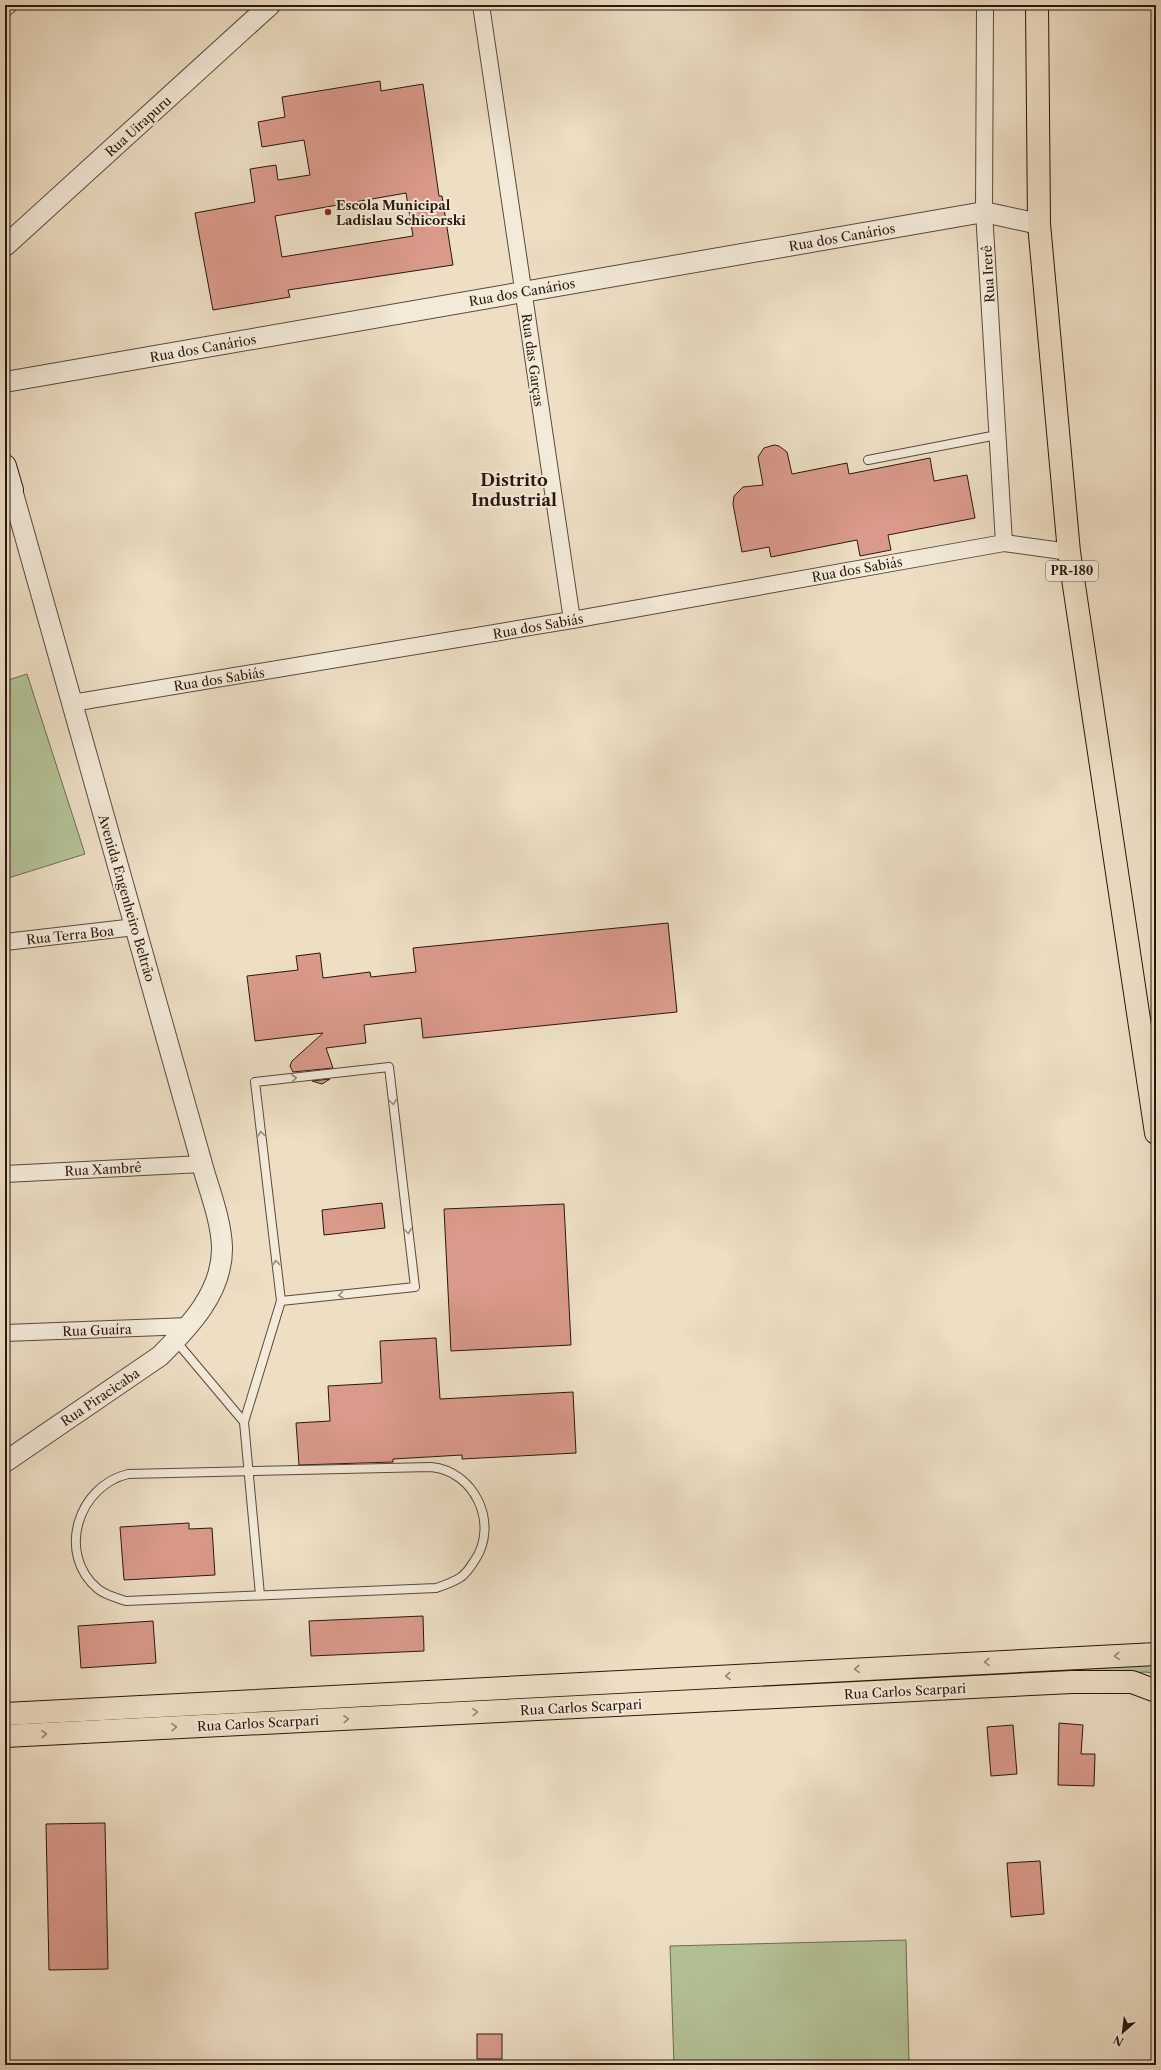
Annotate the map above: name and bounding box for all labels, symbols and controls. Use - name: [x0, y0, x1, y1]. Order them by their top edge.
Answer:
- street label: Rua Uirapuru: [102, 92, 174, 160]
- place label: Escola Municipal Ladislau Schicorski: [336, 197, 466, 228]
- marker: Escola Municipal Ladislau Schicorski: [323, 207, 333, 217]
- street label: Rua dos Canários: [788, 220, 897, 254]
- street label: Rua Irerê: [978, 245, 998, 303]
- street label: Rua dos Canários: [468, 275, 577, 309]
- street label: Rua das Garças: [519, 312, 547, 408]
- street label: Rua dos Canários: [149, 331, 258, 365]
- district label: Distrito Industrial: [471, 470, 557, 510]
- street label: Rua dos Sabiás: [811, 553, 904, 585]
- road number: PR-180: [1046, 561, 1098, 581]
- street label: Rua dos Sabiás: [492, 610, 585, 642]
- street label: Rua dos Sabiás: [173, 664, 266, 694]
- street label: Avenida Engenheiro Beltrão: [95, 811, 159, 984]
- street label: Rua Terra Boa: [25, 922, 115, 948]
- one-way arrow: [291, 1074, 297, 1083]
- one-way arrow: [388, 1099, 397, 1105]
- one-way arrow: [257, 1131, 266, 1137]
- street label: Rua Xambrê: [64, 1159, 142, 1179]
- one-way arrow: [403, 1228, 412, 1234]
- one-way arrow: [272, 1260, 281, 1266]
- one-way arrow: [338, 1290, 344, 1299]
- street label: Rua Guaíra: [62, 1321, 132, 1339]
- street label: Rua Piracicaba: [58, 1365, 143, 1429]
- one-way arrow: [1114, 1651, 1120, 1660]
- one-way arrow: [984, 1658, 990, 1667]
- one-way arrow: [854, 1665, 860, 1674]
- one-way arrow: [725, 1672, 731, 1680]
- street label: Rua Carlos Scarpari: [844, 1680, 966, 1702]
- street label: Rua Carlos Scarpari: [520, 1696, 642, 1718]
- one-way arrow: [472, 1708, 478, 1716]
- street label: Rua Carlos Scarpari: [197, 1712, 319, 1734]
- one-way arrow: [343, 1714, 349, 1723]
- one-way arrow: [171, 1723, 177, 1732]
- one-way arrow: [41, 1729, 47, 1738]
- north arrow: [1103, 2012, 1143, 2052]
- text: N: [1110, 2032, 1126, 2049]

